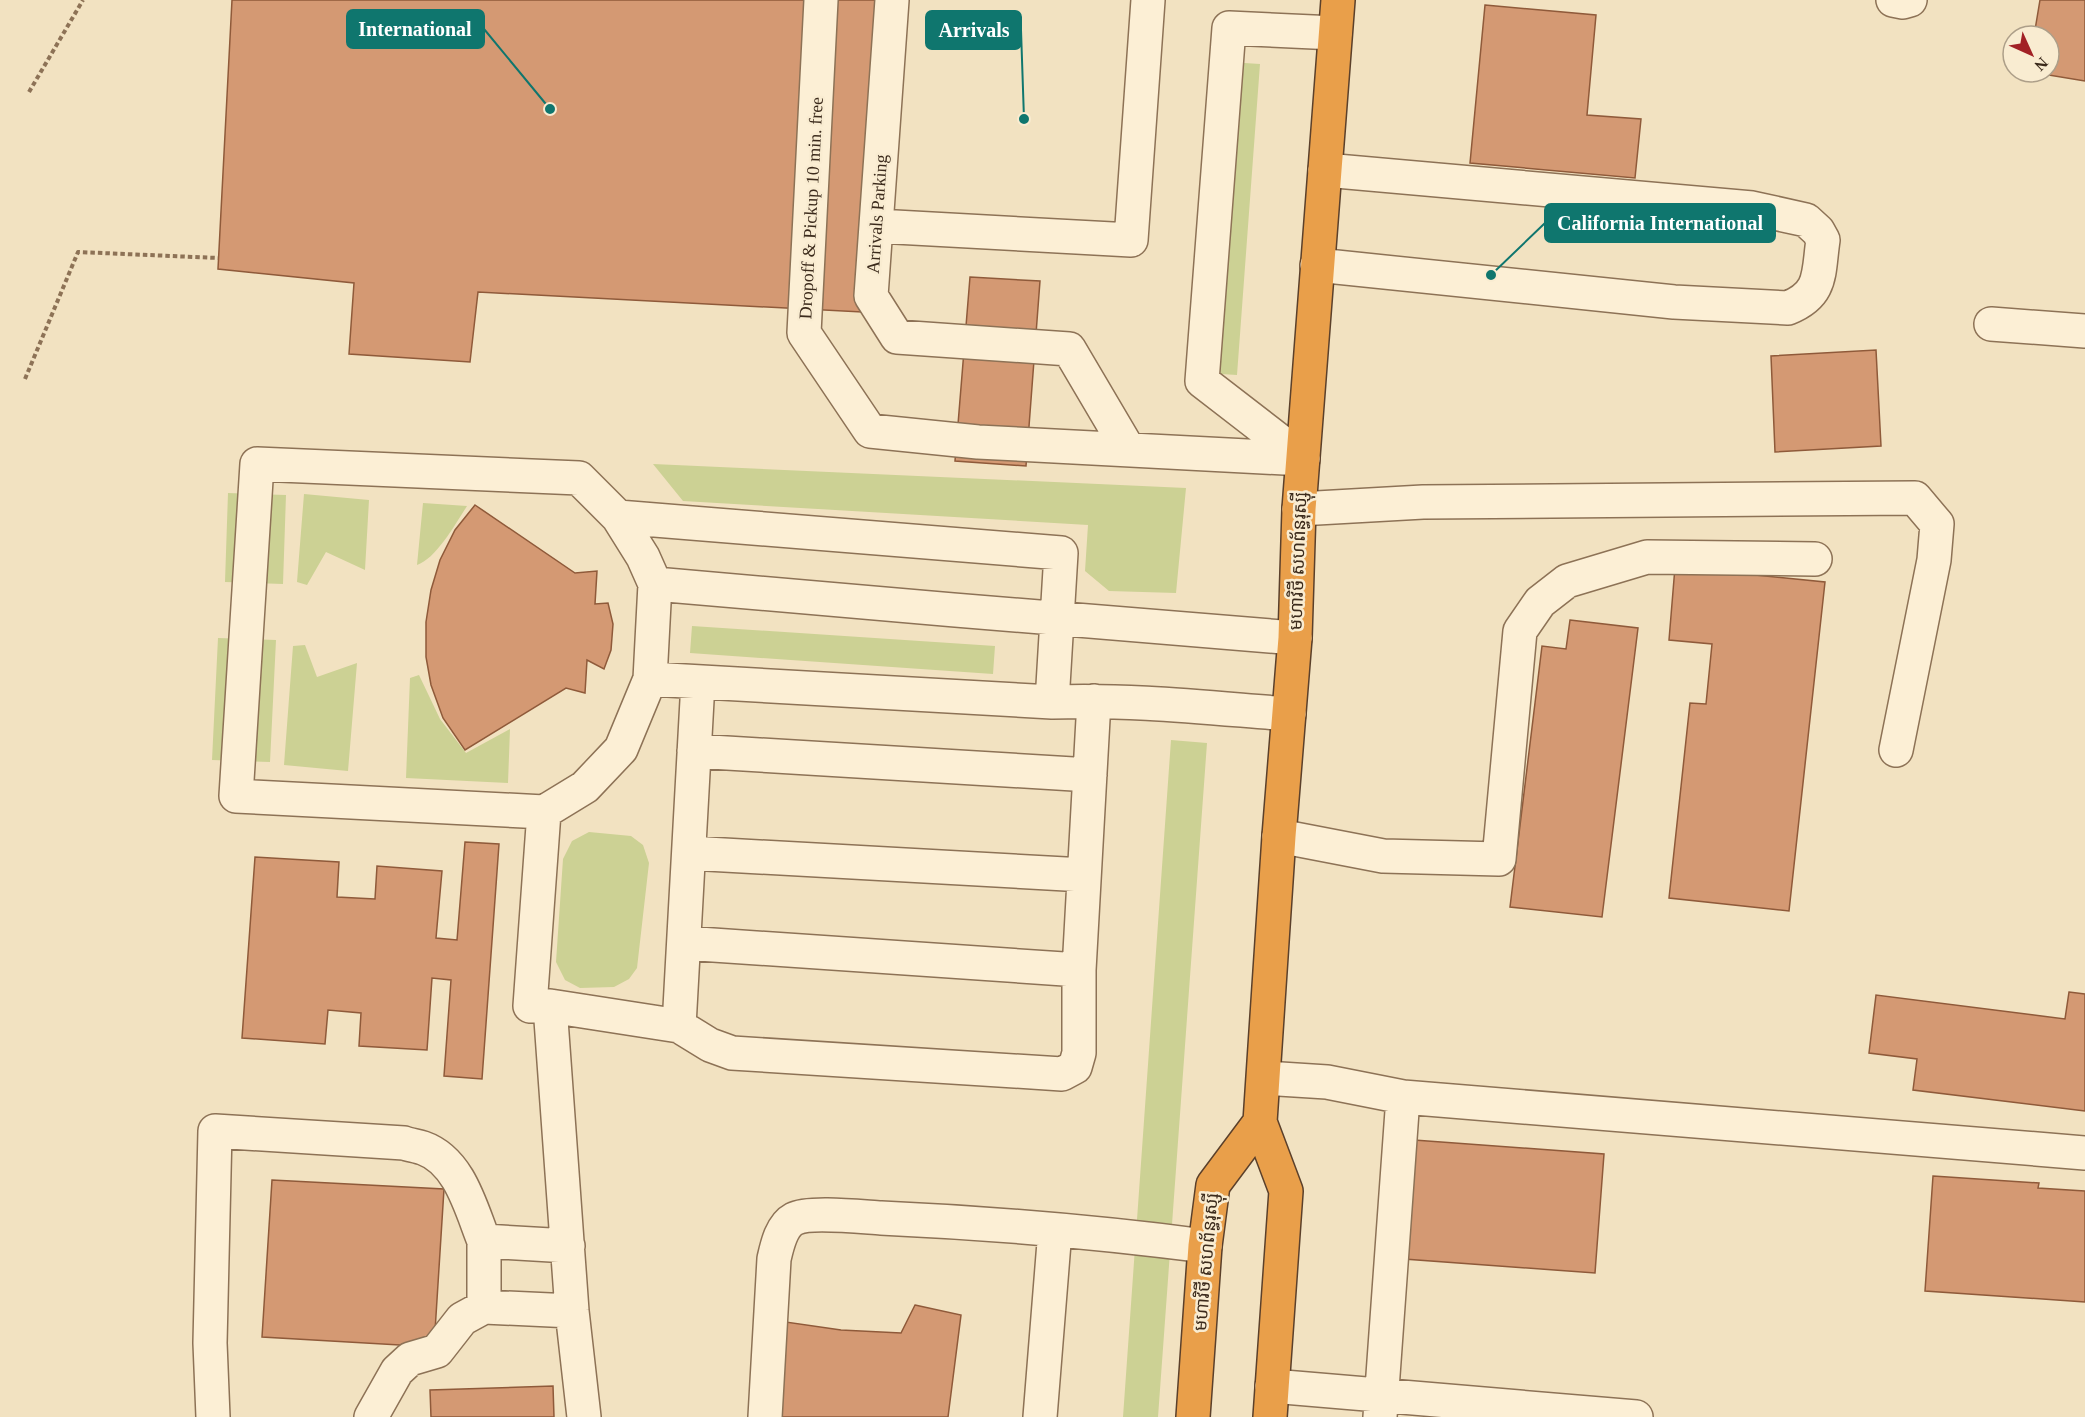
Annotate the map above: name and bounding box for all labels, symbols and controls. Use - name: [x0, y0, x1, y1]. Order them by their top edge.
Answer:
- callout: International: [347, 10, 484, 48]
- callout: Arrivals: [926, 11, 1021, 49]
- text: International: [358, 18, 472, 40]
- text: Arrivals: [938, 19, 1010, 41]
- north arrow: [2001, 24, 2061, 84]
- text: N: [2031, 54, 2051, 75]
- street label: Dropoff & Pickup 10 min. free: [795, 96, 827, 320]
- street label: Arrivals Parking: [863, 154, 891, 274]
- callout: California International: [1545, 204, 1775, 242]
- text: California International: [1557, 212, 1763, 234]
- street label: មហាវិថី សហព័ន្ធរុស្ស៊ី: [1284, 491, 1317, 631]
- street label: មហាវិថី សហព័ន្ធរុស្ស៊ី: [1188, 1192, 1229, 1333]

